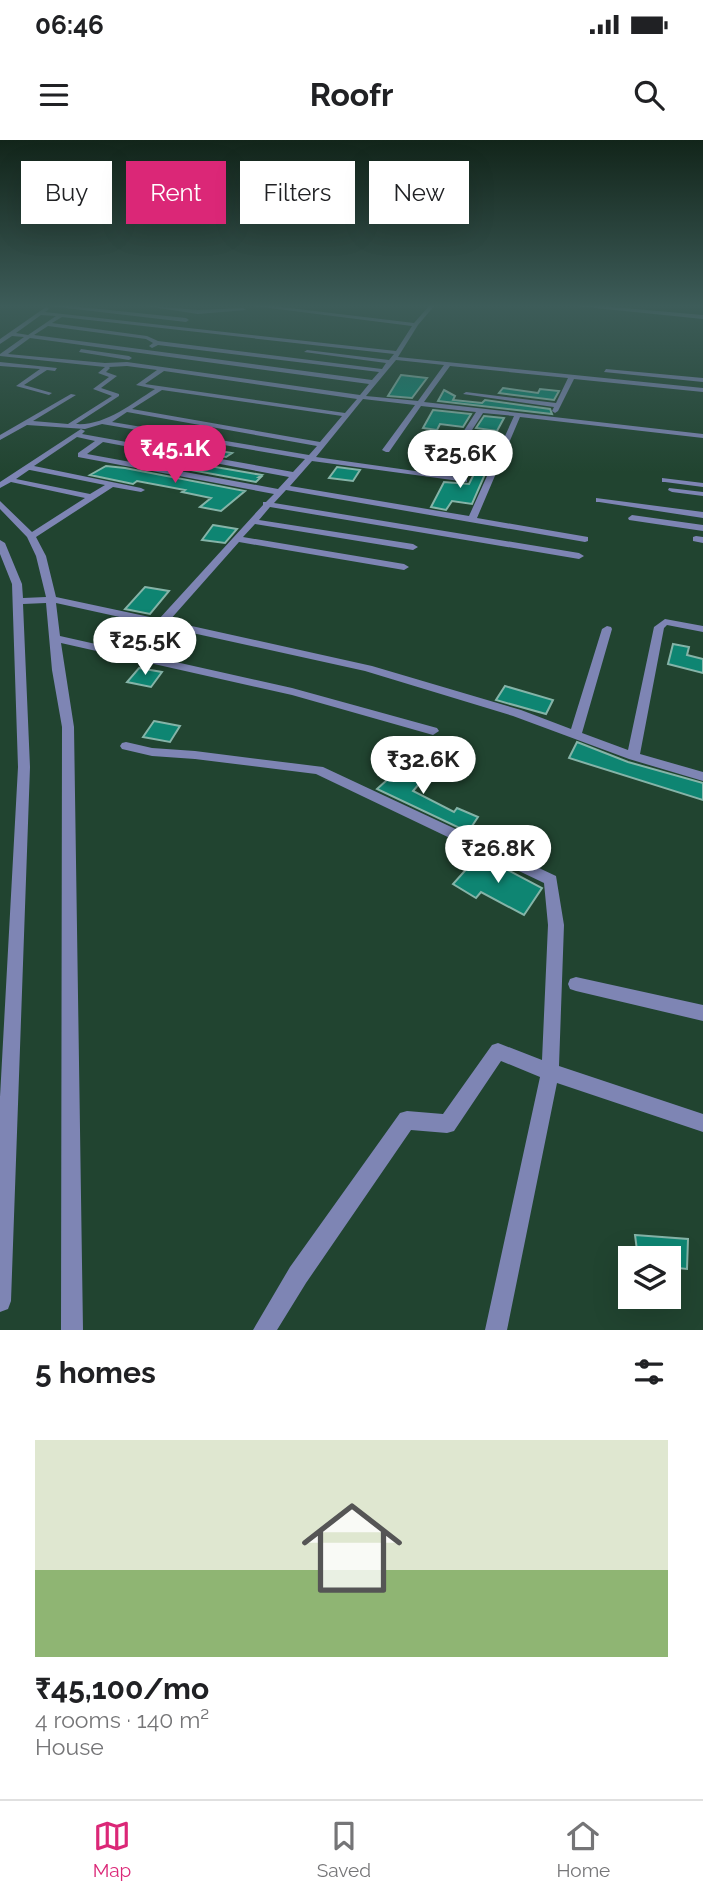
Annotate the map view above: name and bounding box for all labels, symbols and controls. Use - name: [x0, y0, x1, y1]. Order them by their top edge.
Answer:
- text: 06:46: [35, 10, 104, 40]
- icon: menu: [35, 76, 73, 114]
- text: Roofr: [310, 76, 393, 113]
- icon: search: [630, 76, 668, 114]
- chip: Buy: [21, 161, 112, 224]
- chip: Rent: [126, 161, 226, 224]
- chip: Filters: [240, 161, 355, 224]
- chip: New: [369, 161, 469, 224]
- pin: ₹45.1K: [118, 426, 232, 485]
- pin: ₹25.6K: [403, 430, 517, 490]
- text: ₹45.1K: [140, 434, 210, 461]
- text: ₹25.6K: [424, 439, 496, 466]
- pin: ₹25.5K: [88, 617, 202, 677]
- text: ₹25.5K: [109, 626, 181, 653]
- pin: ₹32.6K: [366, 736, 480, 796]
- text: ₹32.6K: [387, 745, 459, 772]
- pin: ₹26.8K: [441, 826, 555, 885]
- text: ₹26.8K: [461, 834, 535, 861]
- map controls: [618, 1246, 681, 1309]
- button: layers: [618, 1246, 681, 1309]
- icon: filters: [630, 1353, 668, 1391]
- text: 5 homes: [35, 1355, 156, 1390]
- icon: home: [289, 1485, 415, 1611]
- text: ₹45,100/mo: [35, 1671, 209, 1706]
- text: 4 rooms · 140 m²: [35, 1706, 209, 1733]
- text: House: [35, 1733, 104, 1760]
- tab: Map: [93, 1817, 131, 1881]
- tab: Saved: [317, 1817, 371, 1881]
- tab: Home: [556, 1817, 610, 1881]

